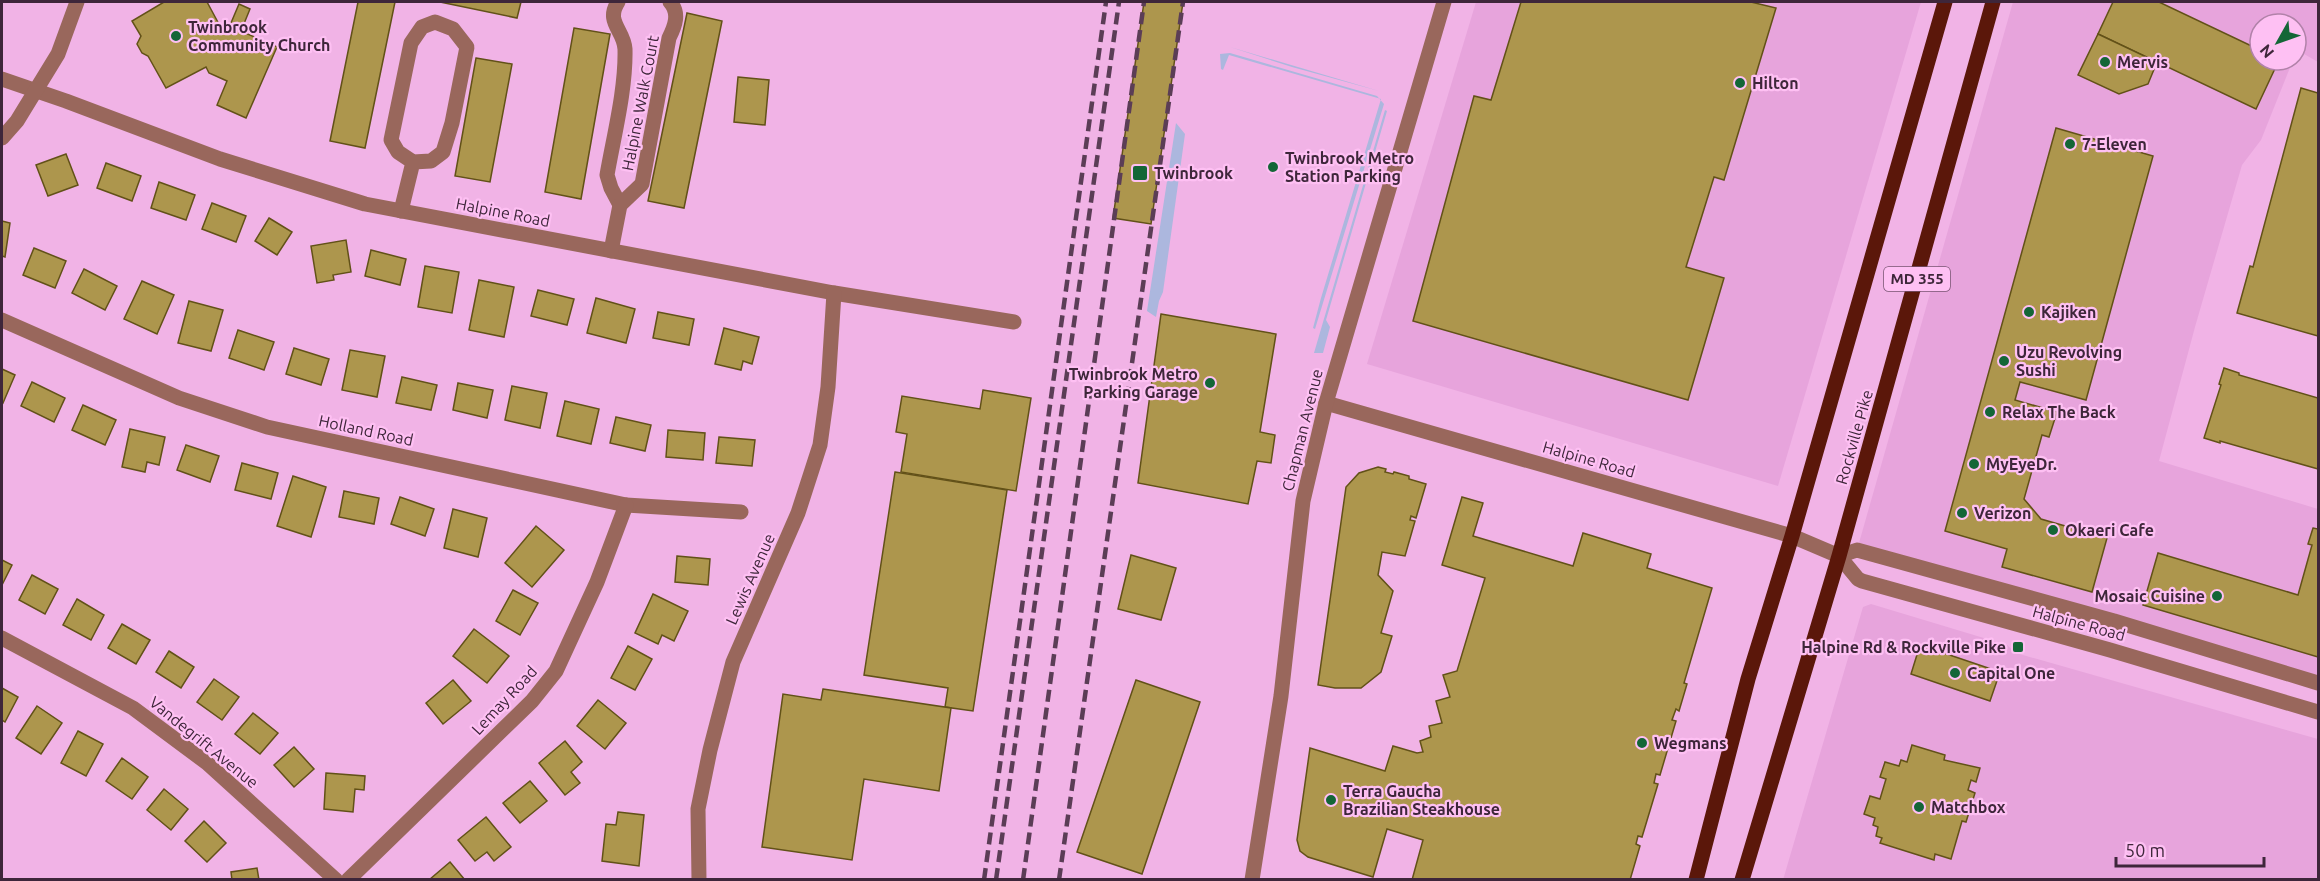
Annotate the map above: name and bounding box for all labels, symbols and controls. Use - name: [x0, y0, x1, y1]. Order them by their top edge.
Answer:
- north arrow: [2248, 12, 2308, 72]
- place label: Twinbrook Community Church: [188, 18, 330, 54]
- marker: Twinbrook Community Church: [169, 29, 183, 43]
- street label: Halpine Walk Court: [618, 33, 662, 172]
- text: N: [2256, 41, 2277, 62]
- place label: Mervis: [2117, 53, 2168, 71]
- marker: Mervis: [2098, 55, 2112, 69]
- place label: Hilton: [1752, 74, 1799, 92]
- marker: Hilton: [1733, 76, 1747, 90]
- place label: 7-Eleven: [2082, 135, 2147, 153]
- marker: 7-Eleven: [2063, 137, 2077, 151]
- place label: Twinbrook Metro Station Parking: [1285, 149, 1414, 185]
- marker: Twinbrook Metro Station Parking: [1266, 160, 1280, 174]
- marker: Twinbrook: [1131, 164, 1149, 182]
- place label: Twinbrook: [1154, 164, 1233, 182]
- street label: Halpine Road: [454, 194, 552, 230]
- road number: MD 355: [1884, 267, 1950, 291]
- place label: Kajiken: [2041, 303, 2096, 321]
- marker: Kajiken: [2022, 305, 2036, 319]
- place label: Uzu Revolving Sushi: [2016, 343, 2122, 379]
- marker: Uzu Revolving Sushi: [1997, 354, 2011, 368]
- place label: Twinbrook Metro Parking Garage: [1069, 365, 1198, 401]
- street label: Chapman Avenue: [1278, 367, 1326, 493]
- marker: Twinbrook Metro Parking Garage: [1203, 376, 1217, 390]
- street label: Rockville Pike: [1832, 388, 1876, 486]
- place label: Relax The Back: [2002, 403, 2116, 421]
- marker: Relax The Back: [1983, 405, 1997, 419]
- street label: Holland Road: [317, 411, 415, 449]
- street label: Halpine Road: [1541, 437, 1637, 481]
- place label: MyEyeDr.: [1986, 455, 2057, 473]
- marker: MyEyeDr.: [1967, 457, 1981, 471]
- place label: Verizon: [1974, 504, 2031, 522]
- marker: Verizon: [1955, 506, 1969, 520]
- place label: Okaeri Cafe: [2065, 521, 2154, 539]
- marker: Okaeri Cafe: [2046, 523, 2060, 537]
- street label: Lewis Avenue: [722, 531, 778, 627]
- place label: Mosaic Cuisine: [2094, 587, 2205, 605]
- marker: Mosaic Cuisine: [2210, 589, 2224, 603]
- street label: Halpine Road: [2031, 602, 2127, 644]
- place label: Halpine Rd & Rockville Pike: [1801, 638, 2006, 656]
- marker: Halpine Rd & Rockville Pike: [2011, 640, 2025, 654]
- street label: Lemay Road: [468, 662, 540, 738]
- place label: Capital One: [1967, 664, 2055, 682]
- marker: Capital One: [1948, 666, 1962, 680]
- street label: Vandegrift Avenue: [146, 693, 262, 791]
- place label: Wegmans: [1654, 734, 1727, 752]
- marker: Wegmans: [1635, 736, 1649, 750]
- place label: Terra Gaucha Brazilian Steakhouse: [1343, 782, 1500, 818]
- marker: Terra Gaucha Brazilian Steakhouse: [1324, 793, 1338, 807]
- place label: Matchbox: [1931, 798, 2006, 816]
- marker: Matchbox: [1912, 800, 1926, 814]
- scale bar: [2116, 830, 2264, 868]
- text: 50 m: [2125, 840, 2165, 860]

